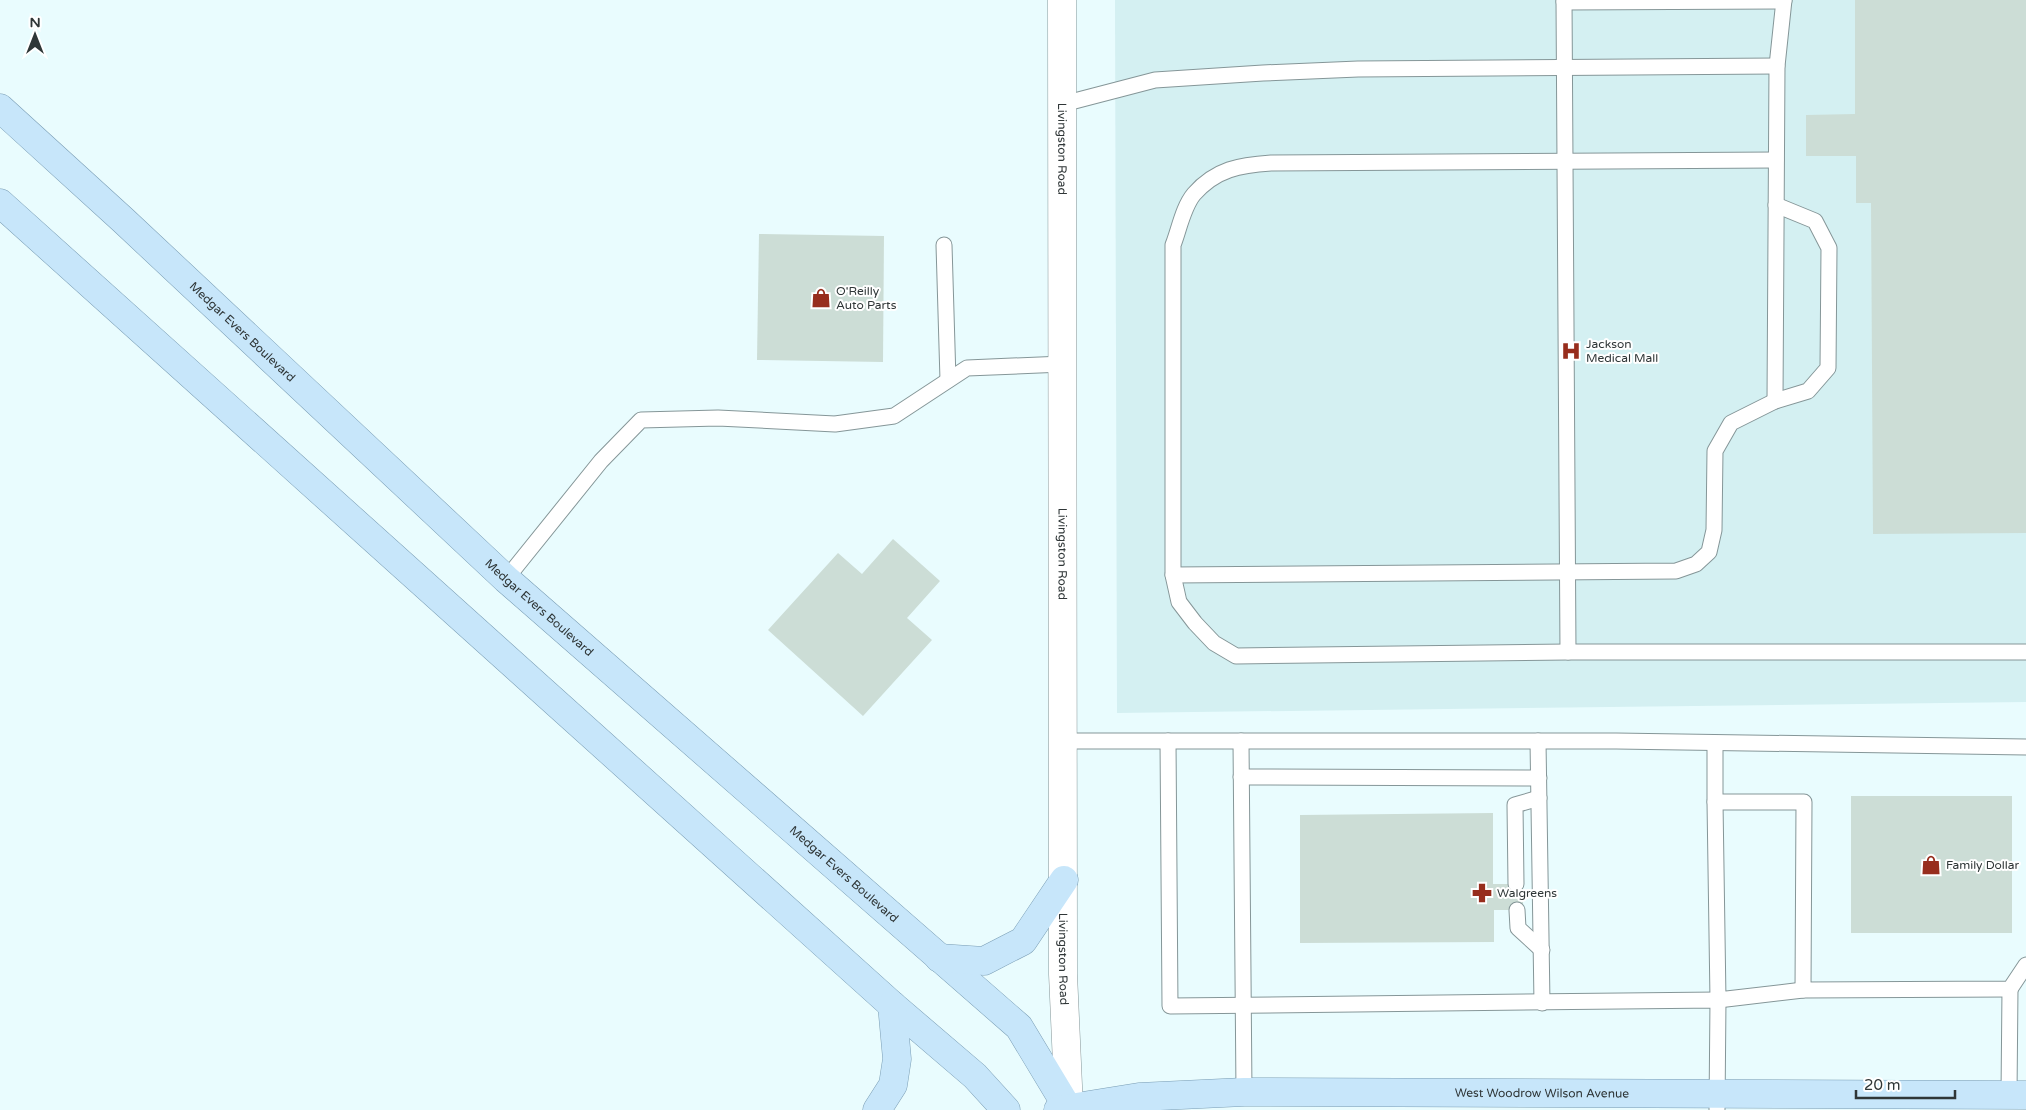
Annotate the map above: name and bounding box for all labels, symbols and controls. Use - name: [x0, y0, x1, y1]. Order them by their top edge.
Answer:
- north arrow: [10, 10, 60, 60]
- text: N: [29, 14, 41, 31]
- street label: Livingston Road: [1055, 103, 1069, 195]
- street label: Medgar Evers Boulevard: [187, 279, 298, 385]
- place label: O'Reilly Auto Parts: [836, 284, 897, 312]
- shop icon: O'Reilly Auto Parts: [810, 287, 832, 309]
- place label: Jackson Medical Mall: [1586, 337, 1658, 365]
- hospital icon: Jackson Medical Mall: [1560, 340, 1582, 362]
- street label: Livingston Road: [1056, 508, 1070, 600]
- street label: Medgar Evers Boulevard: [482, 556, 596, 659]
- street label: Medgar Evers Boulevard: [787, 823, 901, 925]
- shop icon: Family Dollar: [1920, 854, 1942, 876]
- place label: Family Dollar: [1946, 858, 2019, 872]
- pharmacy icon: Walgreens: [1471, 882, 1493, 904]
- place label: Walgreens: [1497, 886, 1557, 900]
- street label: Livingston Road: [1056, 913, 1071, 1005]
- scale bar: [1856, 1068, 1955, 1100]
- text: 20 m: [1864, 1076, 1901, 1094]
- street label: West Woodrow Wilson Avenue: [1455, 1086, 1629, 1100]

